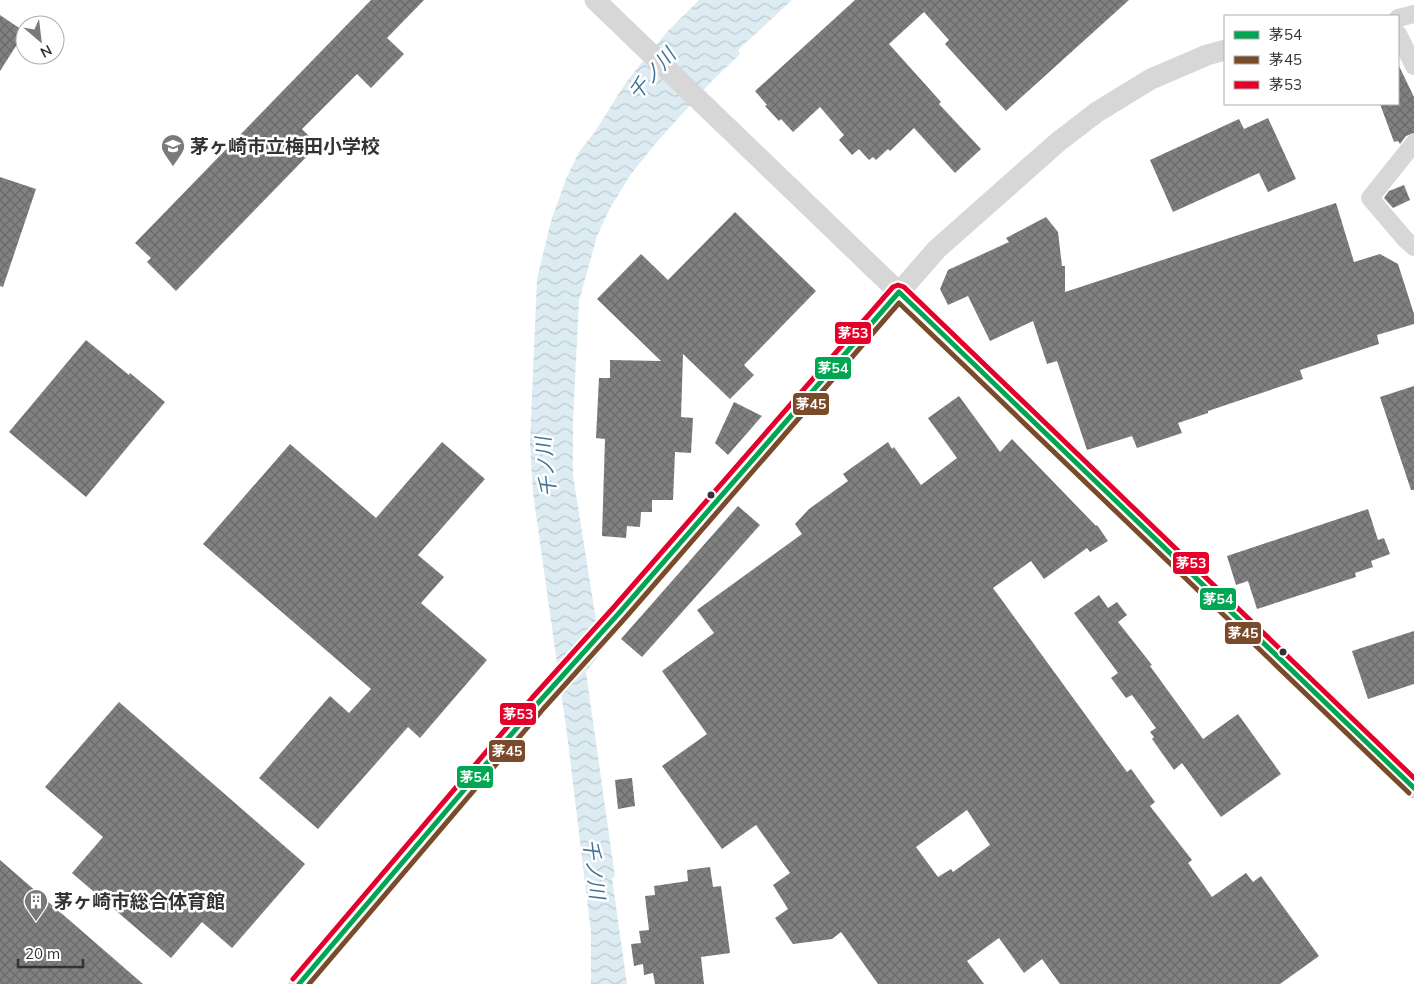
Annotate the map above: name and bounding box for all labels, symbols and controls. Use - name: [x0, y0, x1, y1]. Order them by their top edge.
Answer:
- north arrow: [15, 15, 65, 65]
- legend: [1224, 15, 1399, 105]
- text: 茅54: [1269, 25, 1302, 44]
- text: N: [37, 41, 55, 62]
- water label: 千ノ川: [623, 41, 682, 105]
- text: 茅45: [1269, 50, 1302, 69]
- text: 茅53: [1269, 75, 1302, 94]
- school or university icon: 茅ヶ崎市立梅田小学校: [160, 133, 186, 167]
- place label: 茅ヶ崎市立梅田小学校: [190, 134, 380, 158]
- line badge: 茅53: [834, 321, 872, 345]
- text: 茅53: [838, 324, 868, 342]
- line badge: 茅54: [814, 356, 852, 380]
- text: 茅54: [818, 359, 849, 377]
- line badge: 茅45: [792, 392, 830, 416]
- text: 茅45: [796, 395, 826, 413]
- water label: 千ノ川: [530, 434, 561, 498]
- unlabelled marker: [706, 490, 716, 500]
- line badge: 茅53: [1172, 551, 1210, 575]
- text: 茅53: [1176, 554, 1206, 572]
- line badge: 茅54: [1199, 587, 1237, 611]
- text: 茅54: [1203, 590, 1234, 608]
- line badge: 茅45: [1224, 621, 1262, 645]
- text: 茅45: [1228, 624, 1258, 642]
- unlabelled marker: [1278, 647, 1288, 657]
- line badge: 茅53: [499, 702, 537, 726]
- text: 茅53: [503, 705, 533, 723]
- line badge: 茅45: [488, 739, 526, 763]
- text: 茅45: [492, 742, 522, 760]
- line badge: 茅54: [456, 765, 494, 789]
- text: 茅54: [460, 768, 491, 786]
- water label: 千ノ川: [578, 838, 611, 902]
- building icon: 茅ヶ崎市総合体育館: [23, 888, 49, 922]
- place label: 茅ヶ崎市総合体育館: [54, 889, 225, 913]
- scale bar: [18, 936, 82, 968]
- text: 20 m: [25, 944, 60, 963]

